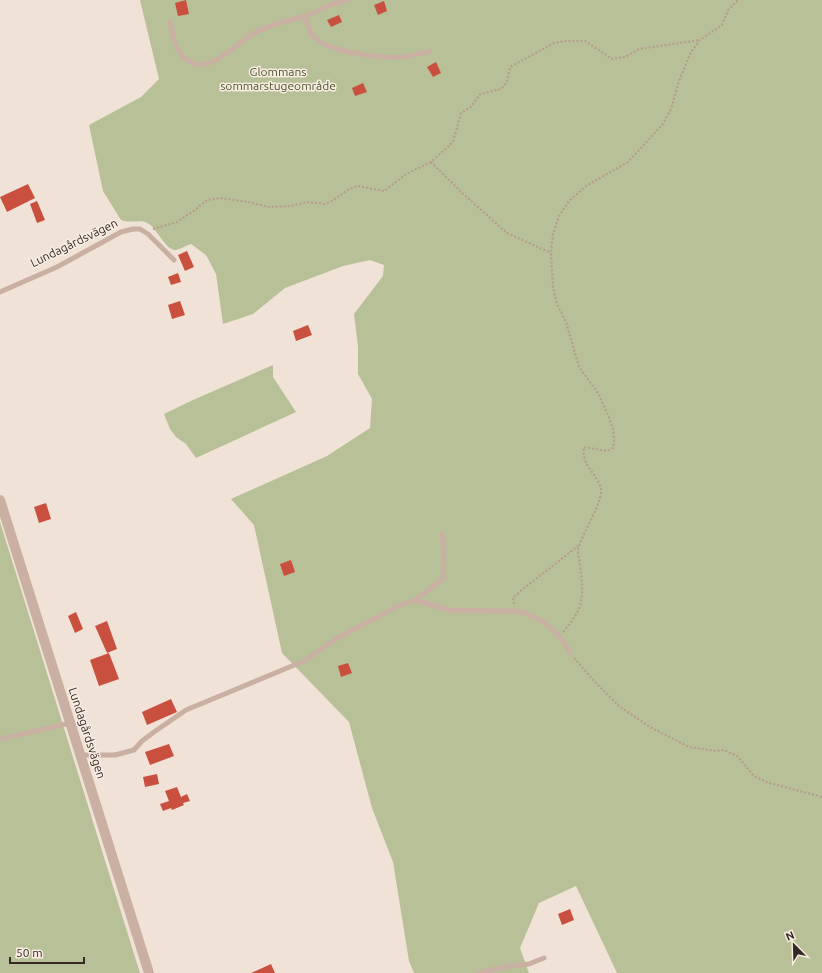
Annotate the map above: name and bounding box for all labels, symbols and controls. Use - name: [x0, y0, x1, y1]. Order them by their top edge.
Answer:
- park label: Glommans sommarstugeområde: [220, 65, 336, 92]
- street label: Lundagårdsvägen: [28, 216, 119, 269]
- street label: Lundagårdsvägen: [67, 686, 108, 780]
- north arrow: [774, 925, 814, 965]
- text: N: [784, 929, 796, 943]
- scale bar: [10, 939, 84, 965]
- text: 50 m: [16, 946, 43, 959]

